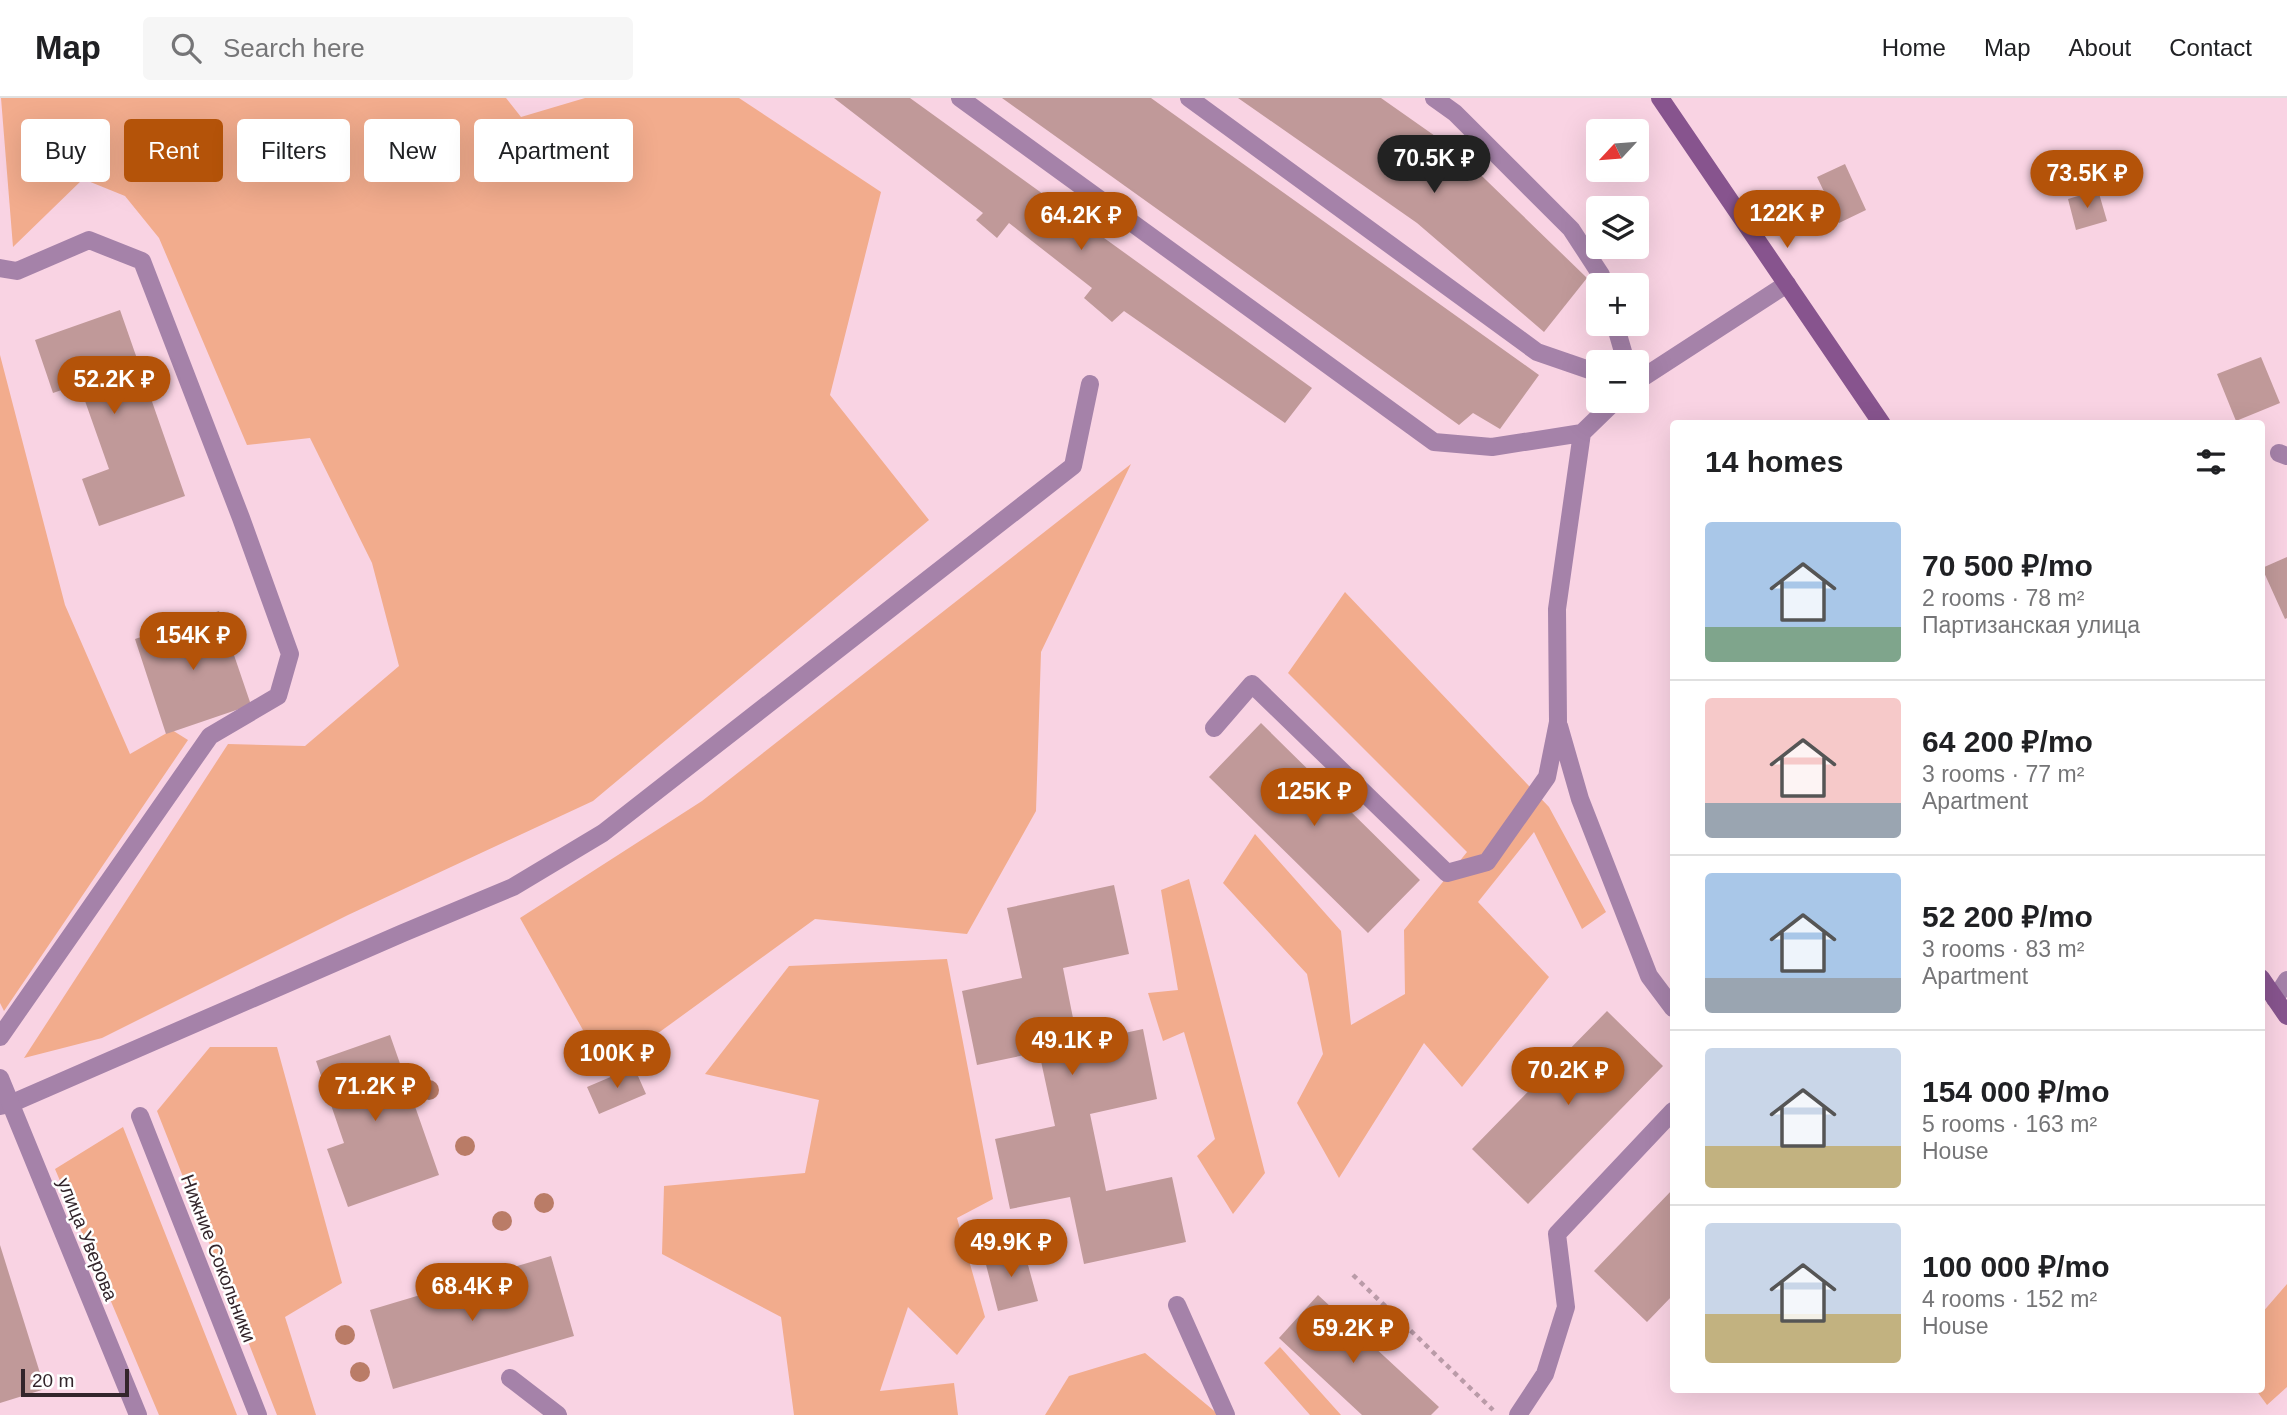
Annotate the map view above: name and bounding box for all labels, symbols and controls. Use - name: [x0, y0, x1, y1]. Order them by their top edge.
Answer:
- search box: [143, 17, 633, 80]
- text: Map: [35, 29, 101, 66]
- icon: search: [167, 29, 205, 67]
- text: Search here: [223, 33, 365, 63]
- text: Home: [1882, 34, 1946, 61]
- text: Map: [1984, 34, 2031, 61]
- text: About: [2069, 34, 2131, 61]
- text: Contact: [2169, 34, 2252, 61]
- chip: Buy: [21, 119, 110, 182]
- chip: Rent: [124, 119, 223, 182]
- chip: Filters: [237, 119, 350, 182]
- chip: New: [364, 119, 460, 182]
- chip: Apartment: [474, 119, 633, 182]
- north arrow: [1586, 119, 1648, 182]
- map controls: [1586, 119, 1649, 413]
- pin: 70.5K ₽: [1369, 136, 1499, 195]
- text: 70.5K ₽: [1393, 145, 1475, 171]
- pin: 73.5K ₽: [2022, 150, 2152, 210]
- text: 73.5K ₽: [2046, 160, 2128, 186]
- pin: 122K ₽: [1730, 190, 1844, 250]
- pin: 64.2K ₽: [1016, 192, 1146, 252]
- button: layers: [1586, 196, 1649, 259]
- text: 122K ₽: [1750, 200, 1824, 226]
- text: 64.2K ₽: [1040, 202, 1122, 228]
- button: +: [1586, 273, 1649, 336]
- button: −: [1586, 350, 1649, 413]
- pin: 52.2K ₽: [49, 356, 179, 416]
- text: 52.2K ₽: [73, 366, 155, 392]
- icon: filters: [2192, 443, 2230, 481]
- text: 14 homes: [1705, 445, 1843, 478]
- text: 70 500 ₽/mo: [1922, 549, 2093, 582]
- icon: home: [1761, 550, 1845, 634]
- text: 2 rooms · 78 m²: [1922, 585, 2084, 611]
- pin: 154K ₽: [136, 612, 250, 672]
- text: Партизанская улица: [1922, 612, 2140, 638]
- text: 154K ₽: [156, 622, 230, 648]
- text: 64 200 ₽/mo: [1922, 725, 2093, 758]
- icon: home: [1761, 726, 1845, 810]
- text: 3 rooms · 77 m²: [1922, 761, 2084, 787]
- pin: 125K ₽: [1257, 768, 1371, 828]
- text: 125K ₽: [1277, 778, 1351, 804]
- text: Apartment: [1922, 788, 2028, 814]
- text: 52 200 ₽/mo: [1922, 900, 2093, 933]
- icon: home: [1761, 901, 1845, 985]
- text: 3 rooms · 83 m²: [1922, 936, 2084, 962]
- text: Apartment: [1922, 963, 2028, 989]
- pin: 49.1K ₽: [1007, 1018, 1137, 1077]
- text: 49.1K ₽: [1031, 1027, 1113, 1053]
- pin: 100K ₽: [560, 1030, 674, 1090]
- text: 100K ₽: [580, 1040, 654, 1066]
- pin: 70.2K ₽: [1503, 1048, 1633, 1107]
- text: 70.2K ₽: [1527, 1057, 1609, 1083]
- pin: 71.2K ₽: [310, 1063, 440, 1123]
- text: 71.2K ₽: [334, 1073, 416, 1099]
- text: 154 000 ₽/mo: [1922, 1075, 2110, 1108]
- icon: home: [1761, 1076, 1845, 1160]
- text: 5 rooms · 163 m²: [1922, 1111, 2097, 1137]
- text: House: [1922, 1138, 1988, 1164]
- street label: Нижние Сокольники: [177, 1171, 260, 1345]
- street label: улица Уверова: [53, 1175, 122, 1304]
- pin: 49.9K ₽: [946, 1220, 1076, 1279]
- text: 49.9K ₽: [970, 1229, 1052, 1255]
- text: 100 000 ₽/mo: [1922, 1250, 2110, 1283]
- icon: home: [1761, 1251, 1845, 1335]
- pin: 68.4K ₽: [407, 1264, 537, 1323]
- text: 68.4K ₽: [431, 1273, 513, 1299]
- text: 4 rooms · 152 m²: [1922, 1286, 2097, 1312]
- pin: 59.2K ₽: [1288, 1306, 1418, 1365]
- text: House: [1922, 1313, 1988, 1339]
- text: 59.2K ₽: [1312, 1315, 1394, 1341]
- scale bar: [21, 1366, 130, 1398]
- text: 20 m: [32, 1370, 74, 1391]

